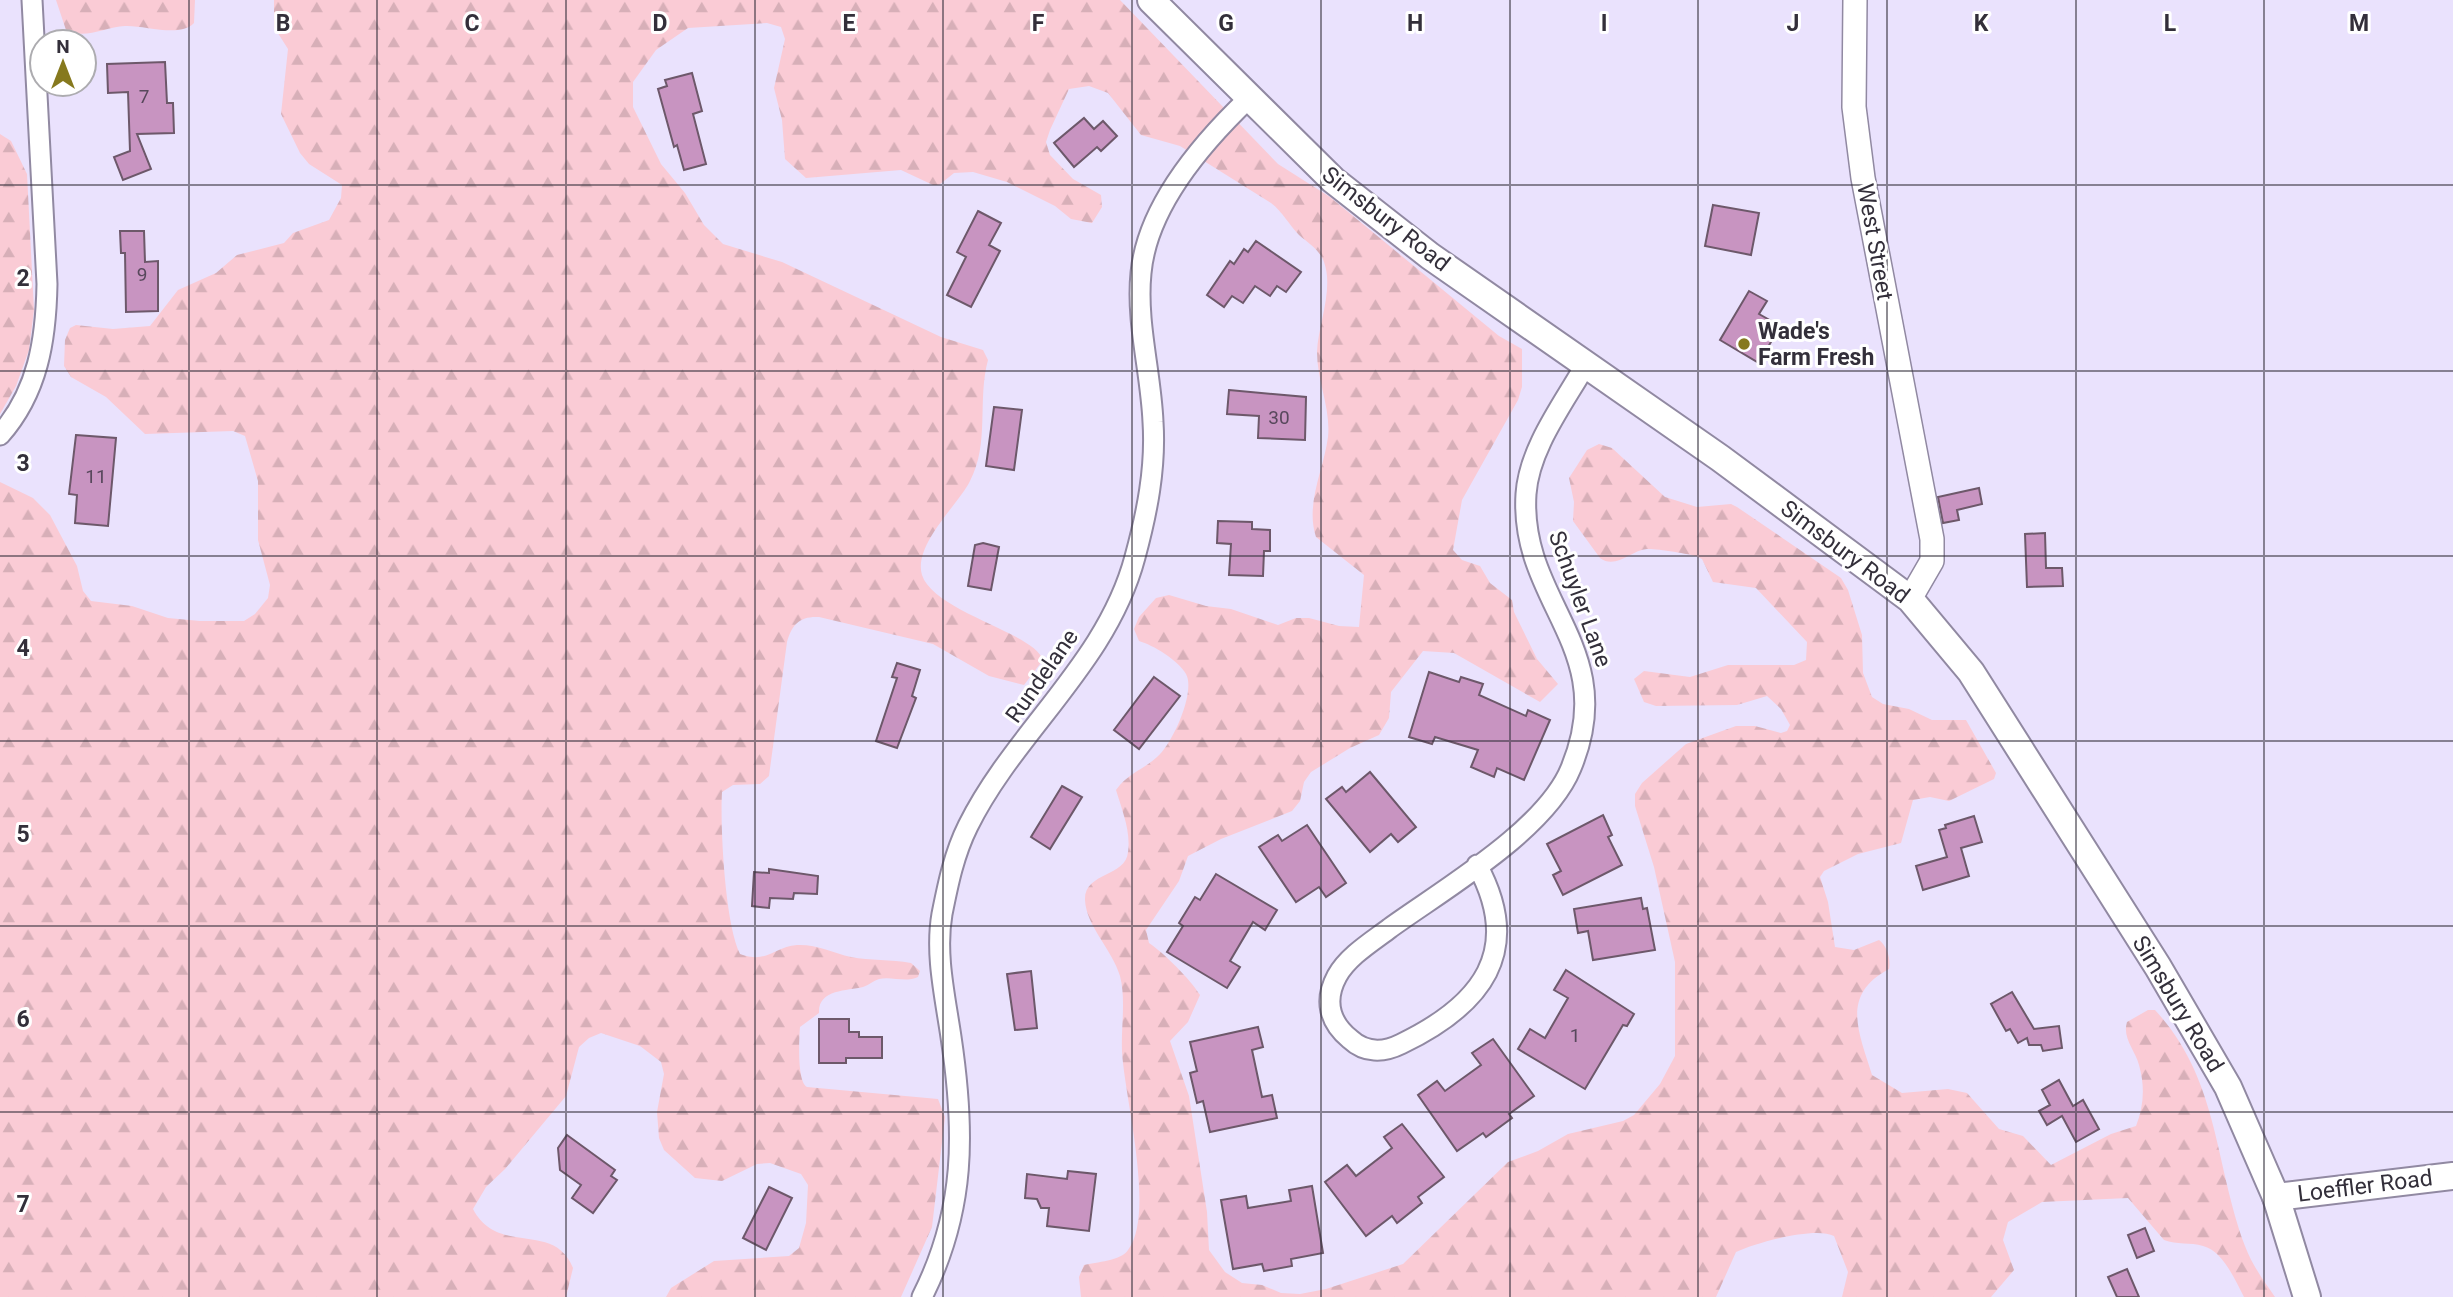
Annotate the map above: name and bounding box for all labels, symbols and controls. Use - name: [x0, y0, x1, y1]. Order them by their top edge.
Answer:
- text: B: [276, 10, 290, 37]
- text: C: [464, 10, 480, 37]
- text: D: [653, 10, 667, 37]
- text: E: [843, 10, 856, 37]
- text: F: [1032, 10, 1045, 37]
- text: G: [1218, 10, 1234, 37]
- text: H: [1407, 10, 1423, 37]
- text: I: [1601, 10, 1607, 37]
- text: J: [1787, 10, 1799, 37]
- text: K: [1974, 10, 1989, 37]
- text: L: [2164, 10, 2176, 37]
- text: M: [2349, 10, 2369, 37]
- north arrow: [28, 28, 98, 98]
- text: N: [56, 35, 70, 58]
- house number: 7: [139, 85, 149, 108]
- street label: Simsbury Road: [1317, 161, 1455, 277]
- street label: West Street: [1851, 182, 1899, 302]
- house number: 9: [137, 263, 147, 286]
- text: 2: [16, 265, 30, 292]
- place label: Wade's Farm Fresh: [1758, 318, 1874, 371]
- marker: Wade's Farm Fresh: [1736, 336, 1752, 352]
- house number: 30: [1268, 406, 1290, 429]
- text: 3: [16, 450, 30, 477]
- house number: 11: [85, 465, 107, 488]
- street label: Simsbury Road: [1775, 495, 1915, 609]
- street label: Schuyler Lane: [1543, 527, 1617, 671]
- street label: Rundelane: [1000, 624, 1084, 728]
- text: 4: [16, 635, 30, 662]
- text: 5: [16, 821, 30, 848]
- street label: Simsbury Road: [2127, 931, 2229, 1077]
- text: 6: [16, 1006, 30, 1033]
- house number: 1: [1570, 1024, 1580, 1047]
- street label: Loeffler Road: [2296, 1164, 2434, 1208]
- text: 7: [16, 1191, 30, 1218]

